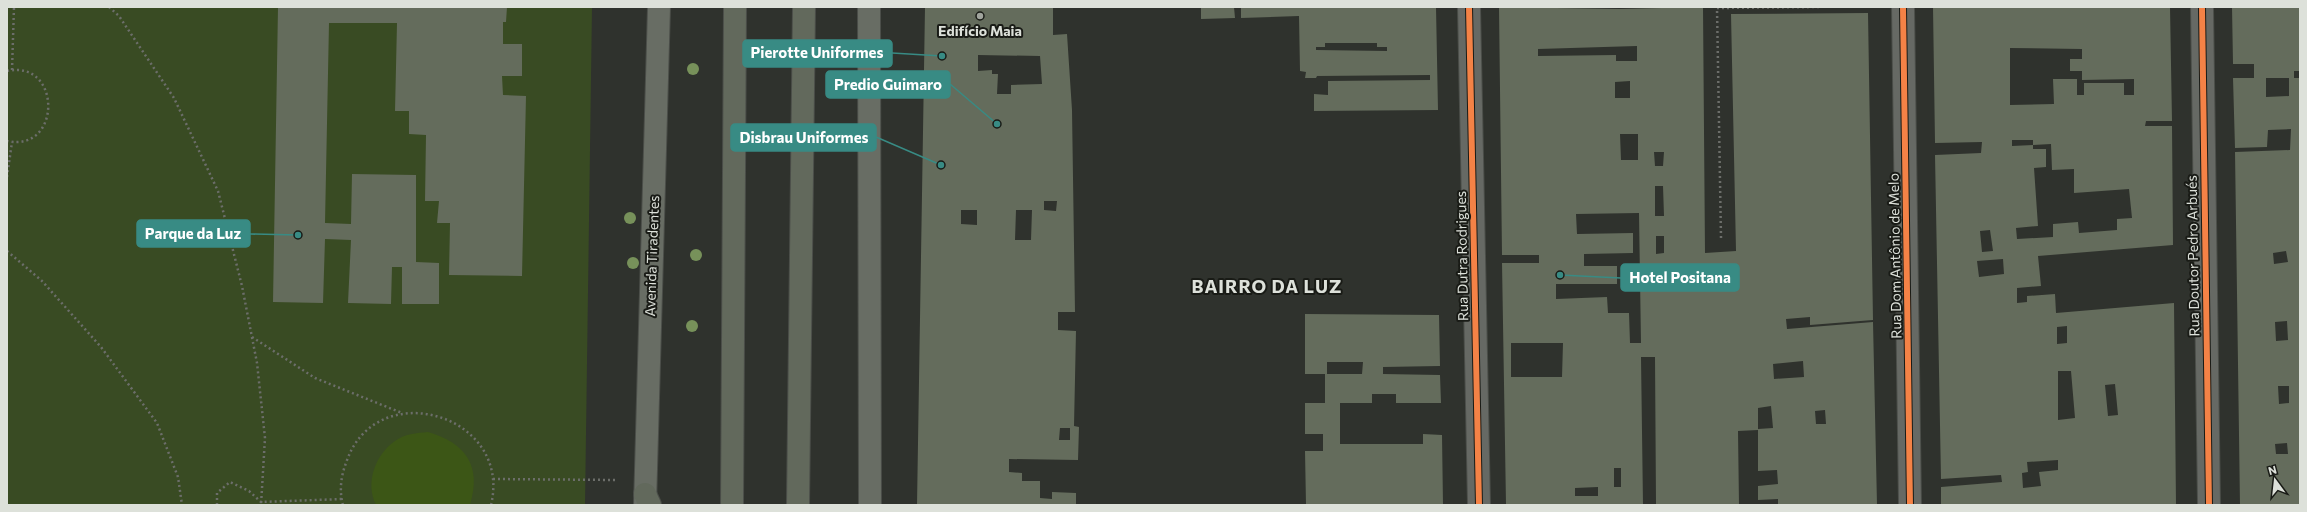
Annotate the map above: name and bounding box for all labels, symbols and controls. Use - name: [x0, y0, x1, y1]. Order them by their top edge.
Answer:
- marker: Edifício Maia: [975, 11, 985, 21]
- place label: Edifício Maia: [938, 22, 1022, 39]
- callout: Pierotte Uniformes: [743, 40, 892, 67]
- text: Pierotte Uniformes: [751, 43, 883, 61]
- callout: Predio Guimaro: [826, 71, 950, 98]
- text: Predio Guimaro: [834, 75, 942, 93]
- callout: Disbrau Uniformes: [731, 124, 876, 151]
- text: Disbrau Uniformes: [739, 128, 869, 146]
- street label: Rua Dom Antônio de Melo: [1885, 173, 1904, 339]
- street label: Rua Doutor Pedro Arbués: [2183, 175, 2202, 337]
- street label: Rua Dutra Rodrigues: [1452, 191, 1471, 321]
- street label: Avenida Tiradentes: [641, 195, 662, 317]
- callout: Parque da Luz: [137, 220, 250, 247]
- text: Parque da Luz: [145, 224, 241, 242]
- callout: Hotel Positana: [1621, 264, 1739, 291]
- text: Hotel Positana: [1629, 268, 1731, 286]
- district label: BAIRRO DA LUZ: [1192, 275, 1342, 297]
- north arrow: [2255, 460, 2295, 500]
- text: N: [2267, 463, 2278, 477]

